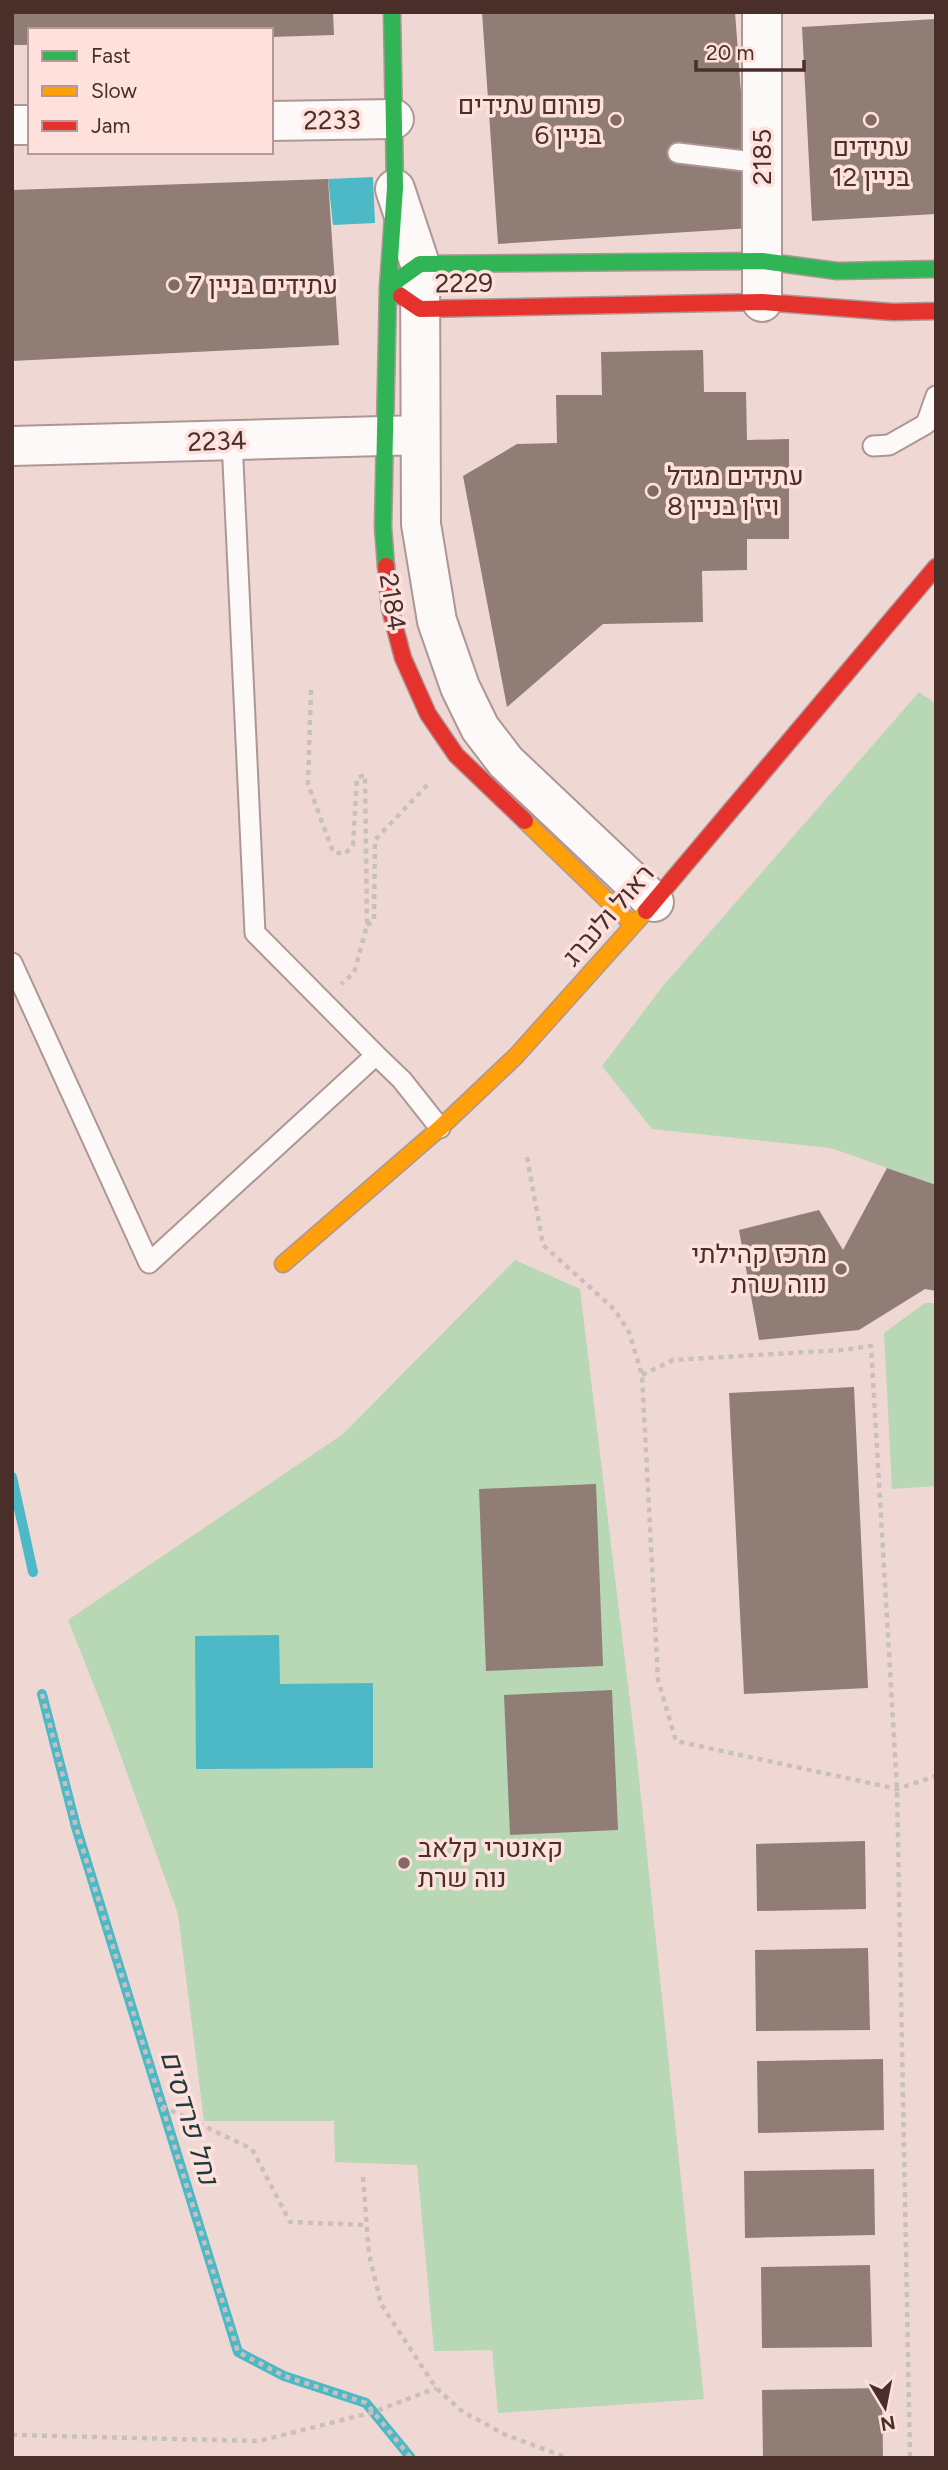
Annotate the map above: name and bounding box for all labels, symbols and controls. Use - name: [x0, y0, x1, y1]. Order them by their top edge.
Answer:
- legend: [28, 28, 273, 154]
- scale bar: [696, 28, 804, 72]
- text: 20 m: [706, 40, 754, 65]
- text: Fast: [91, 43, 131, 68]
- text: Slow: [91, 78, 137, 103]
- place label: פורום עתידים בניין 6: [458, 89, 602, 151]
- street label: 2233: [303, 104, 361, 136]
- marker: פורום עתידים בניין 6: [608, 112, 624, 128]
- marker: עתידים בניין 12: [863, 112, 879, 128]
- text: Jam: [91, 113, 130, 138]
- street label: 2185: [746, 129, 778, 185]
- place label: עתידים בניין 12: [832, 131, 910, 193]
- street label: 2229: [435, 266, 493, 300]
- place label: עתידים בניין 7: [188, 269, 338, 301]
- marker: עתידים בניין 7: [166, 277, 182, 293]
- street label: 2234: [187, 424, 247, 458]
- place label: עתידים מגדל ויז'ן בניין 8: [667, 460, 804, 522]
- marker: עתידים מגדל ויז'ן בניין 8: [645, 483, 661, 499]
- street label: 2184: [373, 571, 413, 633]
- street label: ראול ולנברג: [555, 858, 661, 972]
- place label: מרכז קהילתי נווה שרת: [691, 1238, 827, 1300]
- marker: מרכז קהילתי נווה שרת: [833, 1261, 849, 1277]
- place label: קאנטרי קלאב נוה שרת: [418, 1832, 563, 1894]
- marker: קאנטרי קלאב נוה שרת: [396, 1855, 412, 1871]
- water label: נחל פרדסים: [154, 2046, 227, 2190]
- north arrow: [850, 2372, 920, 2442]
- text: N: [879, 2411, 897, 2436]

